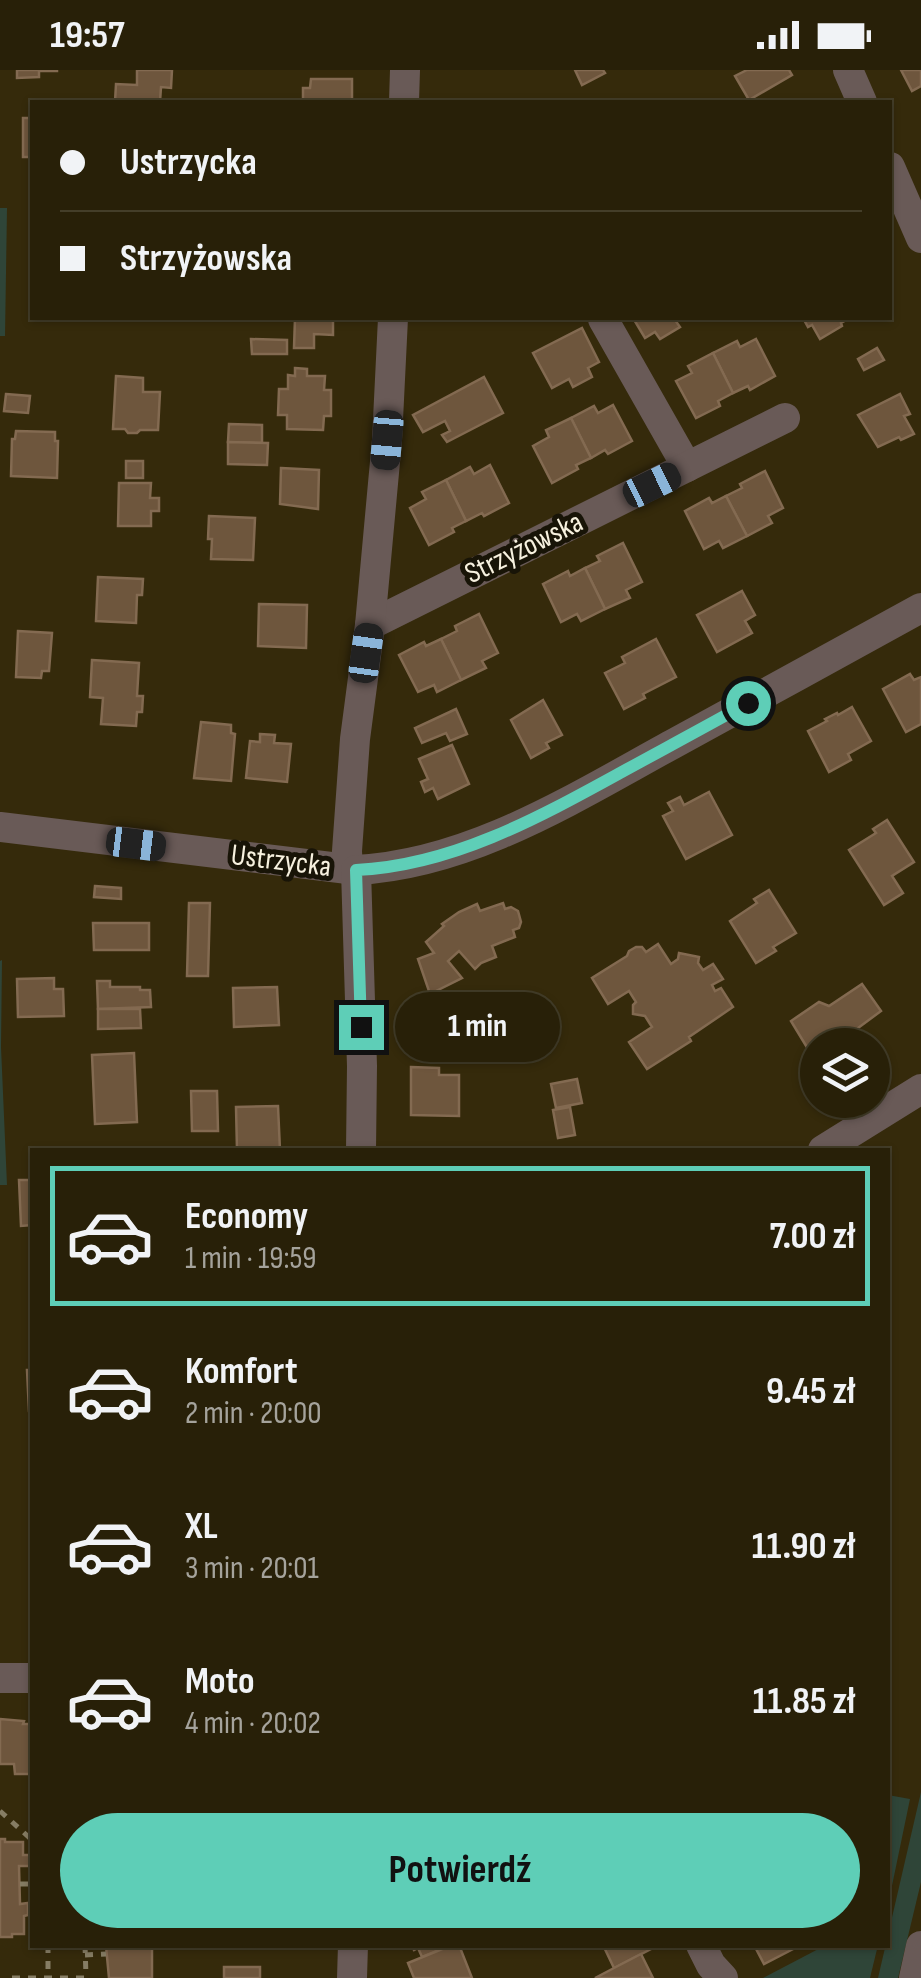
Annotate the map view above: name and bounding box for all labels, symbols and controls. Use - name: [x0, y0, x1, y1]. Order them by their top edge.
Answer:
- text: 19:57: [50, 13, 125, 58]
- text: Ustrzycka: [120, 140, 257, 185]
- text: Strzyżowska: [120, 236, 292, 281]
- car: [369, 409, 405, 471]
- car: [618, 458, 686, 512]
- street label: Strzyżowska: [459, 504, 589, 592]
- car: [347, 621, 385, 685]
- route start: [726, 681, 771, 726]
- car: [104, 825, 168, 863]
- street label: Ustrzycka: [229, 837, 333, 885]
- callout: 1 min: [396, 992, 561, 1062]
- route end: [339, 1005, 384, 1050]
- text: 1 min: [448, 1007, 507, 1046]
- map controls: [800, 1028, 890, 1118]
- button: layers: [800, 1028, 890, 1118]
- icon: car: [65, 1191, 155, 1281]
- text: Economy: [185, 1194, 308, 1239]
- text: 7.00 zł: [770, 1214, 855, 1259]
- text: 1 min · 19:59: [185, 1239, 316, 1278]
- icon: car: [65, 1346, 155, 1436]
- text: Komfort: [185, 1349, 297, 1394]
- text: 9.45 zł: [766, 1369, 855, 1414]
- text: 2 min · 20:00: [185, 1394, 322, 1433]
- icon: car: [65, 1501, 155, 1591]
- text: XL: [185, 1504, 218, 1549]
- text: 11.90 zł: [752, 1524, 855, 1569]
- text: 3 min · 20:01: [185, 1549, 319, 1588]
- icon: car: [65, 1656, 155, 1746]
- text: Moto: [185, 1659, 255, 1704]
- text: 11.85 zł: [753, 1679, 855, 1724]
- text: 4 min · 20:02: [185, 1704, 321, 1743]
- button: Potwierdź: [60, 1813, 860, 1928]

